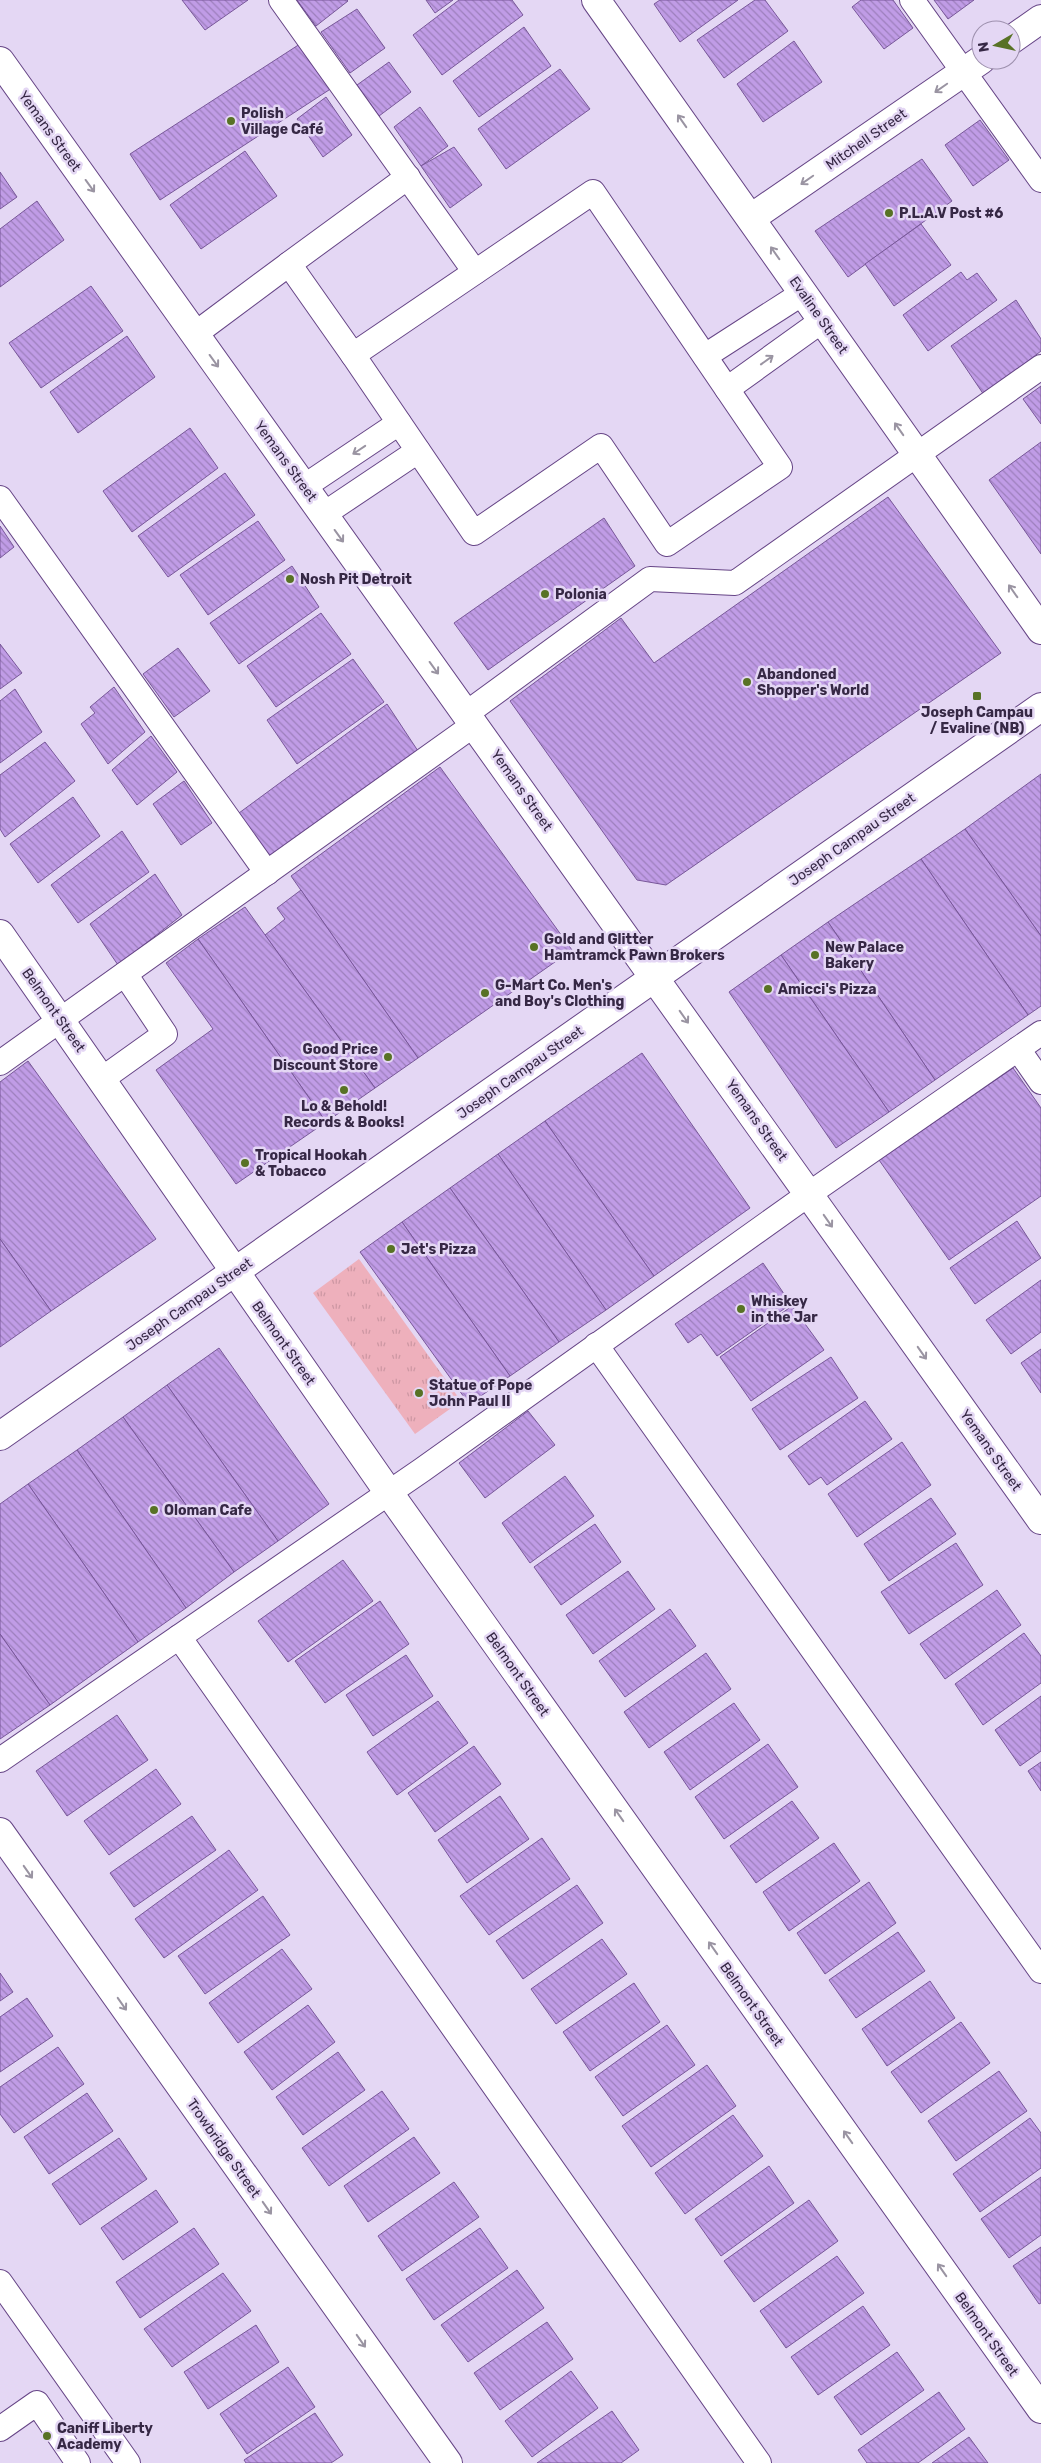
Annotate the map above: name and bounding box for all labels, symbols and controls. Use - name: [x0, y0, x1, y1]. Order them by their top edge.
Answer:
- north arrow: [971, 20, 1021, 70]
- text: N: [974, 41, 993, 53]
- one-way arrow: [934, 83, 948, 93]
- street label: Yemans Street: [15, 88, 85, 175]
- place label: Polish Village Café: [241, 105, 323, 138]
- street label: Mitchell Street: [823, 105, 910, 174]
- one-way arrow: [677, 114, 687, 128]
- marker: Polish Village Café: [225, 115, 237, 127]
- one-way arrow: [801, 175, 815, 185]
- one-way arrow: [84, 179, 95, 192]
- place label: P.L.A.V Post #6: [899, 205, 1003, 222]
- marker: P.L.A.V Post #6: [883, 207, 895, 219]
- one-way arrow: [770, 247, 780, 261]
- street label: Evaline Street: [786, 273, 852, 358]
- one-way arrow: [209, 354, 219, 368]
- one-way arrow: [759, 355, 773, 366]
- street label: Yemans Street: [251, 418, 321, 505]
- one-way arrow: [894, 422, 904, 436]
- one-way arrow: [352, 445, 366, 455]
- one-way arrow: [334, 529, 345, 542]
- place label: Nosh Pit Detroit: [300, 571, 412, 588]
- marker: Nosh Pit Detroit: [284, 573, 296, 585]
- one-way arrow: [1008, 584, 1018, 598]
- place label: Polonia: [555, 586, 607, 603]
- marker: Polonia: [539, 588, 551, 600]
- one-way arrow: [429, 661, 439, 675]
- place label: Abandoned Shopper's World: [757, 666, 869, 699]
- marker: Abandoned Shopper's World: [741, 676, 753, 688]
- marker: Joseph Campau / Evaline (NB): [971, 690, 983, 702]
- place label: Joseph Campau / Evaline (NB): [921, 704, 1033, 737]
- street label: Yemans Street: [487, 746, 556, 835]
- street label: Joseph Campau Street: [786, 789, 919, 889]
- place label: Gold and Glitter Hamtramck Pawn Brokers: [544, 931, 725, 964]
- place label: New Palace Bakery: [825, 939, 904, 972]
- marker: Gold and Glitter Hamtramck Pawn Brokers: [528, 941, 540, 953]
- marker: New Palace Bakery: [809, 949, 821, 961]
- street label: Belmont Street: [18, 965, 89, 1056]
- place label: G-Mart Co. Men's and Boy's Clothing: [495, 977, 624, 1010]
- place label: Amicci's Pizza: [778, 981, 876, 998]
- marker: Amicci's Pizza: [762, 983, 774, 995]
- marker: G-Mart Co. Men's and Boy's Clothing: [479, 987, 491, 999]
- one-way arrow: [678, 1010, 689, 1023]
- street label: Joseph Campau Street: [454, 1022, 587, 1122]
- place label: Good Price Discount Store: [273, 1041, 378, 1074]
- marker: Good Price Discount Store: [382, 1051, 394, 1063]
- street label: Yemans Street: [722, 1076, 791, 1165]
- marker: Lo & Behold! Records & Books!: [338, 1084, 350, 1096]
- place label: Lo & Behold! Records & Books!: [284, 1098, 404, 1131]
- place label: Tropical Hookah & Tobacco: [255, 1147, 367, 1180]
- marker: Tropical Hookah & Tobacco: [239, 1157, 251, 1169]
- one-way arrow: [823, 1214, 834, 1227]
- place label: Jet's Pizza: [401, 1241, 476, 1258]
- marker: Jet's Pizza: [385, 1243, 397, 1255]
- street label: Joseph Campau Street: [123, 1254, 256, 1354]
- place label: Whiskey in the Jar: [751, 1293, 818, 1326]
- street label: Belmont Street: [248, 1298, 319, 1389]
- marker: Whiskey in the Jar: [735, 1303, 747, 1315]
- one-way arrow: [917, 1346, 928, 1359]
- place label: Statue of Pope John Paul II: [429, 1377, 532, 1410]
- marker: Statue of Pope John Paul II: [413, 1387, 425, 1399]
- street label: Yemans Street: [956, 1406, 1025, 1495]
- place label: Oloman Cafe: [164, 1502, 252, 1519]
- marker: Oloman Cafe: [148, 1504, 160, 1516]
- street label: Belmont Street: [482, 1629, 553, 1720]
- one-way arrow: [614, 1809, 624, 1823]
- one-way arrow: [23, 1865, 33, 1879]
- one-way arrow: [708, 1941, 718, 1955]
- street label: Belmont Street: [716, 1959, 787, 2050]
- one-way arrow: [117, 1997, 127, 2011]
- street label: Trowbridge Street: [183, 2096, 264, 2201]
- one-way arrow: [842, 2131, 853, 2144]
- one-way arrow: [262, 2201, 272, 2215]
- one-way arrow: [937, 2263, 947, 2277]
- street label: Belmont Street: [951, 2289, 1022, 2380]
- one-way arrow: [356, 2334, 366, 2348]
- place label: Caniff Liberty Academy: [57, 2420, 153, 2453]
- marker: Caniff Liberty Academy: [41, 2430, 53, 2442]

